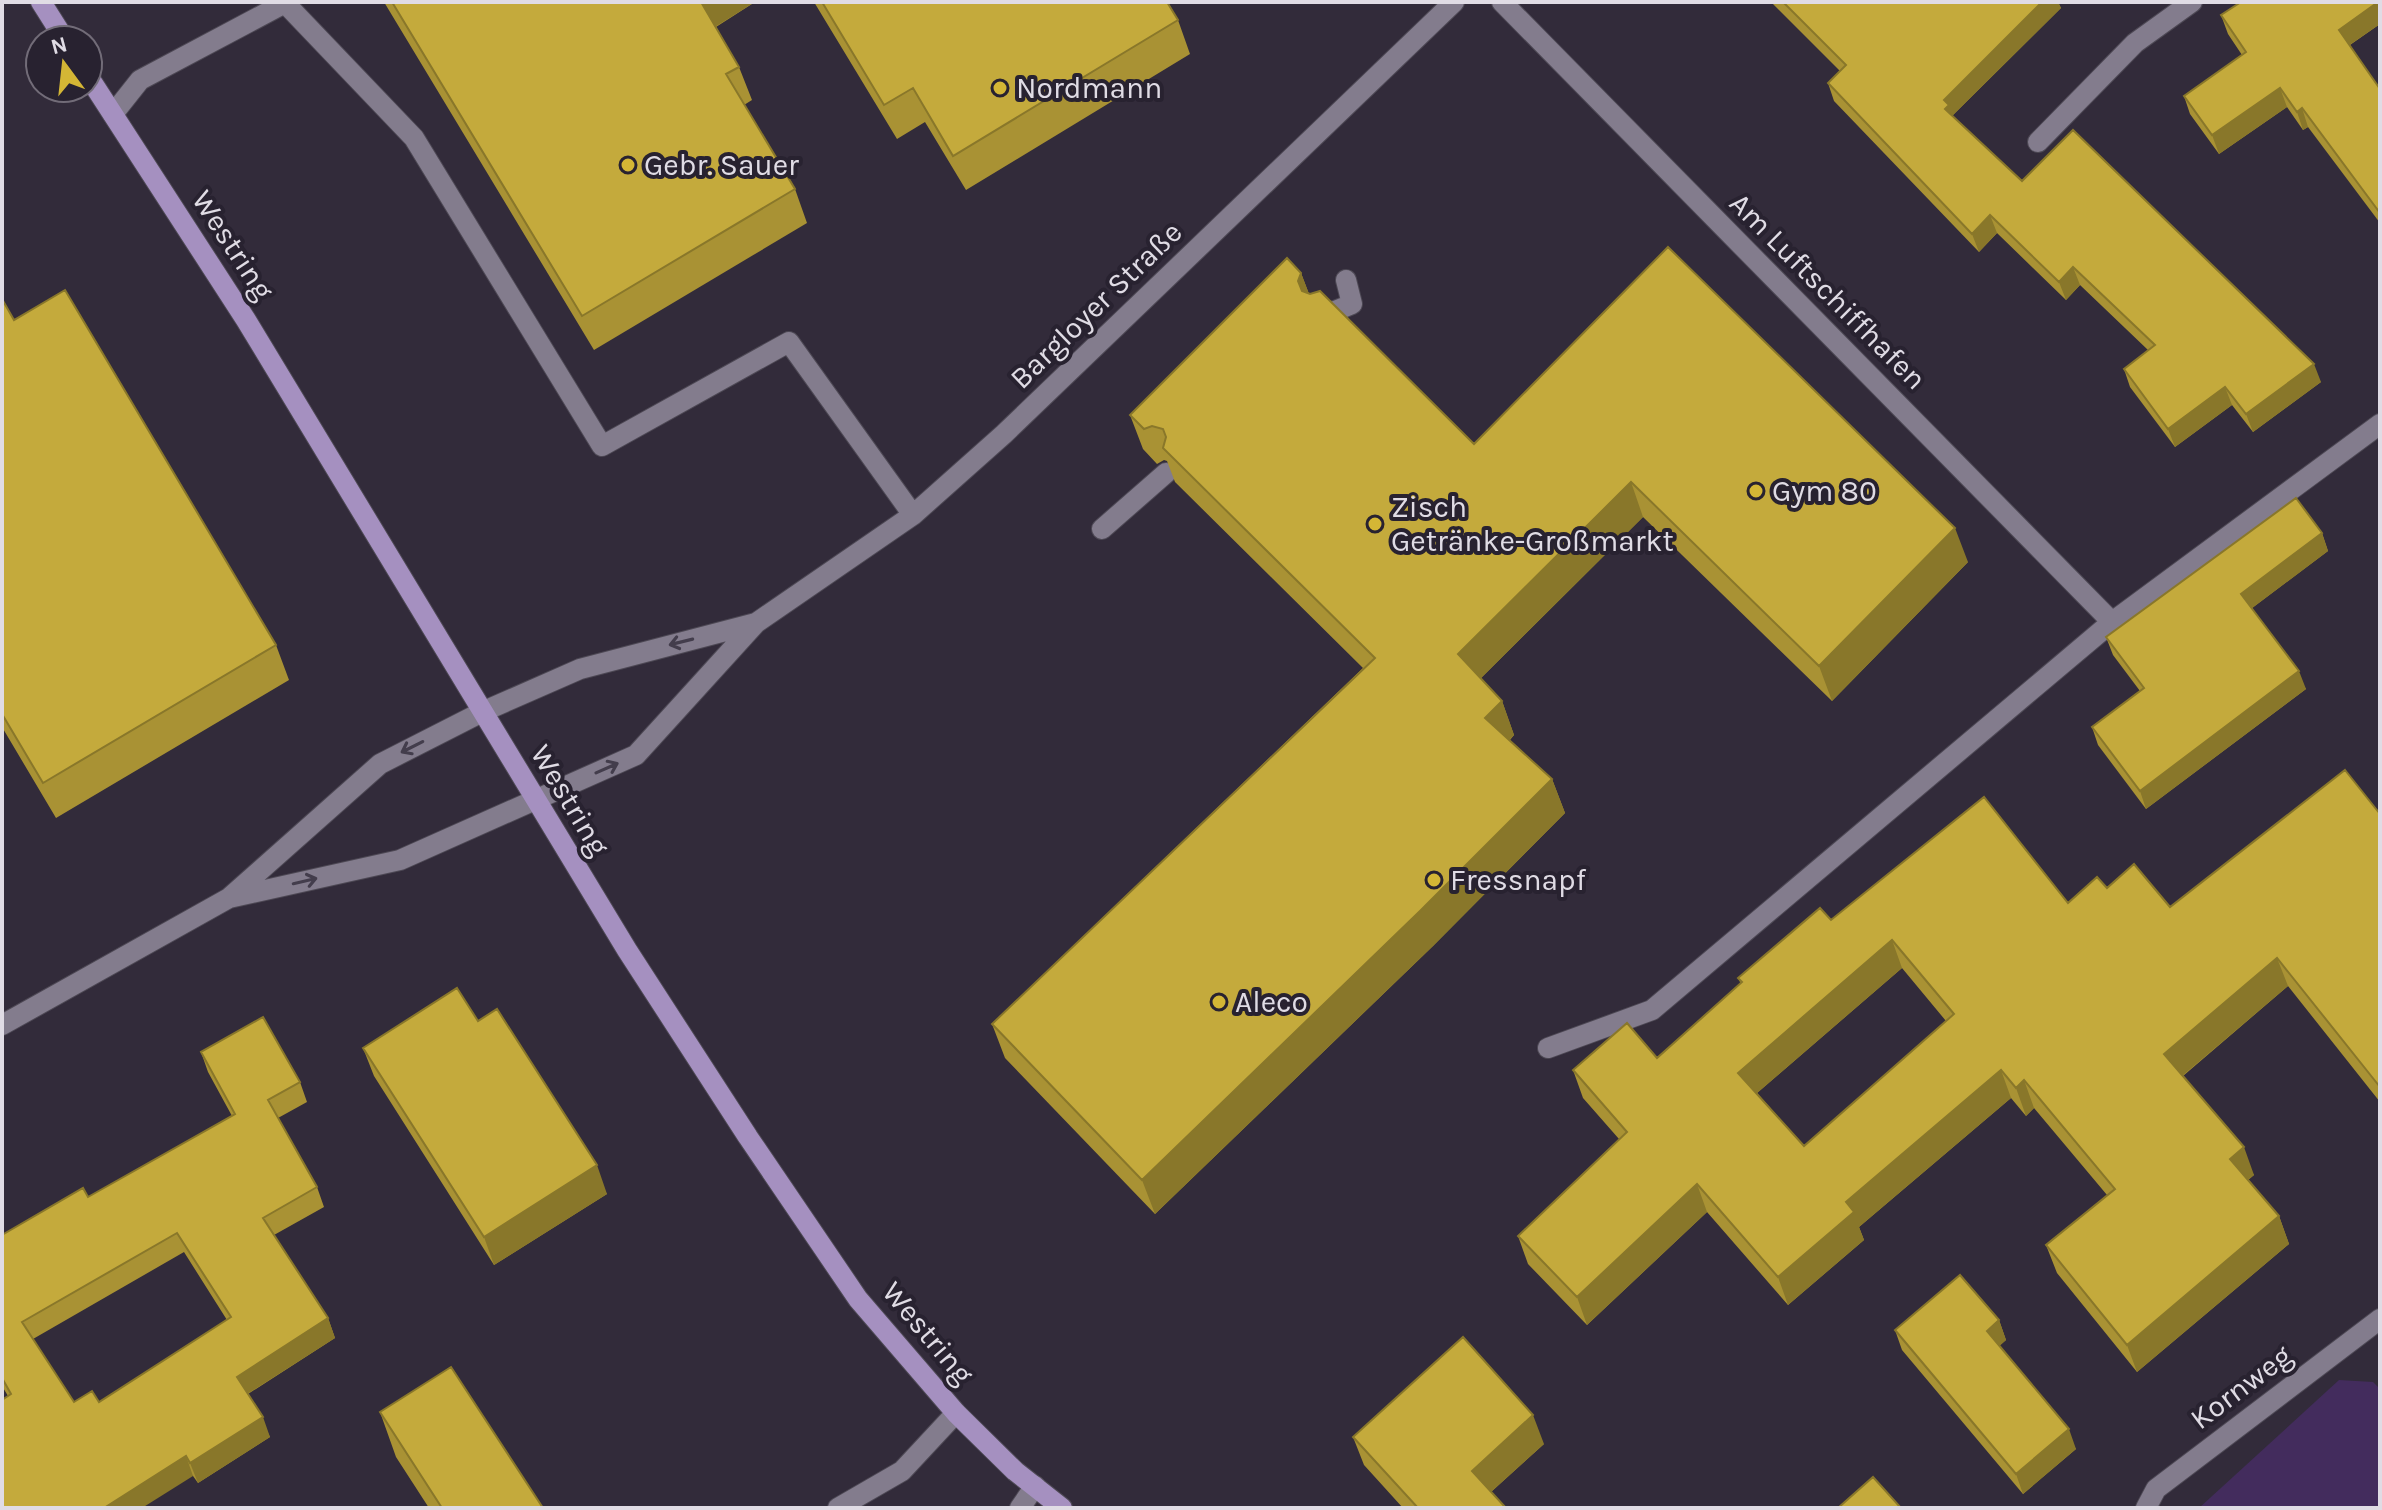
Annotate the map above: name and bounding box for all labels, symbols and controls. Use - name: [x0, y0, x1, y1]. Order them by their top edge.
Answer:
- north arrow: [24, 24, 104, 104]
- text: N: [48, 31, 70, 60]
- place label: Nordmann: [1016, 70, 1162, 106]
- marker: Nordmann: [991, 79, 1009, 97]
- place label: Gebr. Sauer: [644, 147, 799, 183]
- marker: Gebr. Sauer: [619, 156, 637, 174]
- street label: Westring: [184, 184, 282, 306]
- street label: Am Luftschiffhafen: [1722, 185, 1934, 397]
- street label: Bargloyer Straße: [1003, 214, 1189, 396]
- place label: Gym 80: [1772, 473, 1877, 509]
- marker: Gym 80: [1747, 482, 1765, 500]
- place label: Zisch Getränke-Großmarkt: [1391, 489, 1674, 559]
- marker: Zisch Getränke-Großmarkt: [1366, 515, 1384, 533]
- one-way arrow: [668, 636, 694, 651]
- street label: Westring: [523, 738, 617, 862]
- one-way arrow: [401, 740, 425, 756]
- one-way arrow: [594, 760, 619, 775]
- place label: Fressnapf: [1450, 862, 1587, 898]
- marker: Fressnapf: [1425, 871, 1443, 889]
- one-way arrow: [292, 873, 318, 888]
- place label: Aleco: [1235, 984, 1308, 1020]
- marker: Aleco: [1210, 993, 1228, 1011]
- street label: Westring: [875, 1274, 981, 1392]
- street label: Kornweg: [2183, 1337, 2299, 1437]

